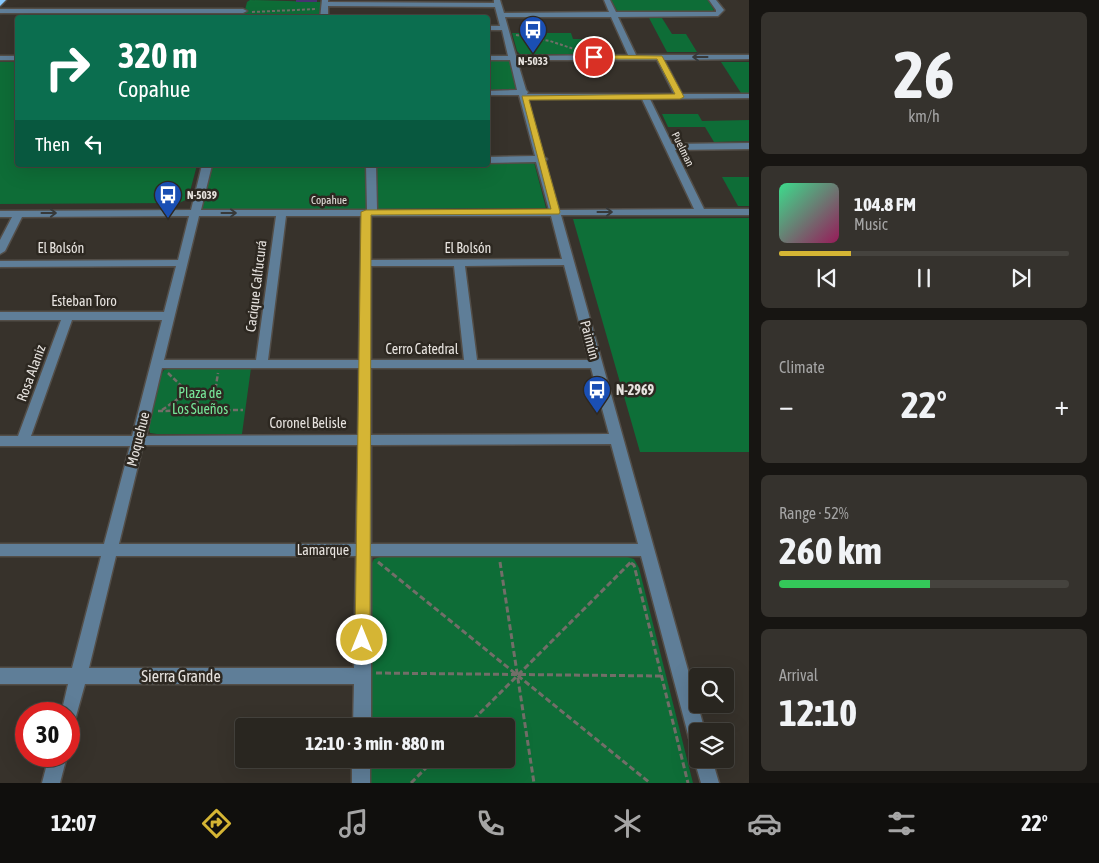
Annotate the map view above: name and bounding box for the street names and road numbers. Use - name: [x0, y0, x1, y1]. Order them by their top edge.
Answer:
- street label: Puelman: [670, 130, 696, 168]
- street label: Copahue: [311, 194, 347, 206]
- street label: Cacique Calfucurá: [242, 239, 270, 333]
- street label: El Bolsón: [38, 240, 84, 256]
- street label: El Bolsón: [445, 240, 491, 256]
- street label: Esteban Toro: [51, 293, 117, 309]
- street label: Paimún: [577, 319, 603, 361]
- street label: Cerro Catedral: [385, 341, 459, 357]
- street label: Rosa Alaniz: [13, 342, 49, 404]
- street label: Moquehue: [124, 410, 152, 468]
- street label: Coronel Belisle: [269, 415, 347, 431]
- street label: Lamarque: [297, 542, 349, 558]
- street label: Sierra Grande: [141, 667, 221, 685]

